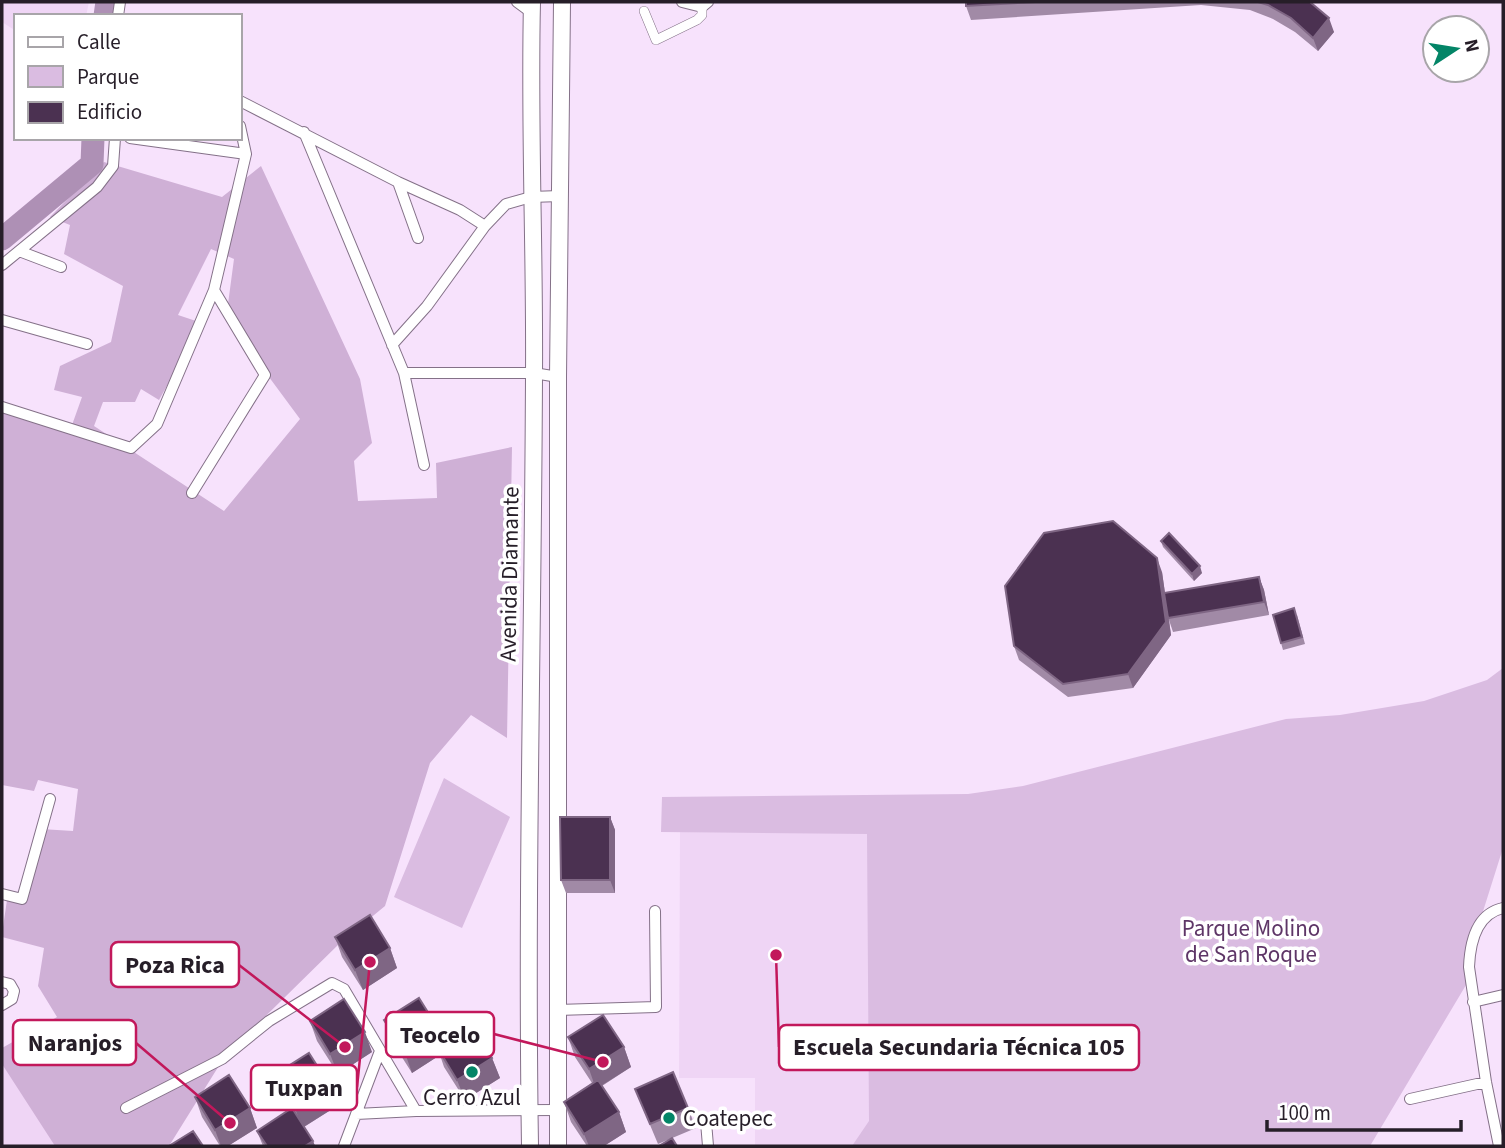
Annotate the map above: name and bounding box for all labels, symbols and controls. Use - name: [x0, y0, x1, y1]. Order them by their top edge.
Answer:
- legend: [14, 14, 242, 140]
- north arrow: [1421, 14, 1491, 84]
- text: Calle: [77, 27, 121, 57]
- text: N: [1457, 37, 1486, 55]
- text: Parque: [77, 62, 139, 92]
- text: Edificio: [77, 97, 142, 127]
- street label: Avenida Diamante: [491, 486, 528, 662]
- park label: Parque Molino de San Roque: [1182, 912, 1320, 971]
- callout: Poza Rica: [111, 942, 239, 987]
- text: Poza Rica: [125, 948, 225, 983]
- callout: Teocelo: [386, 1012, 494, 1057]
- text: Teocelo: [400, 1018, 480, 1053]
- callout: Naranjos: [13, 1020, 136, 1065]
- callout: Escuela Secundaria Técnica 105: [779, 1025, 1139, 1070]
- text: Naranjos: [28, 1026, 122, 1061]
- text: Escuela Secundaria Técnica 105: [793, 1030, 1125, 1065]
- marker: Cerro Azul: [464, 1064, 480, 1080]
- callout: Tuxpan: [251, 1065, 357, 1110]
- text: Tuxpan: [265, 1071, 343, 1106]
- place label: Cerro Azul: [423, 1081, 521, 1114]
- scale bar: [1267, 1088, 1461, 1132]
- text: 100 m: [1278, 1098, 1331, 1128]
- place label: Coatepec: [683, 1102, 773, 1135]
- marker: Coatepec: [661, 1110, 677, 1126]

